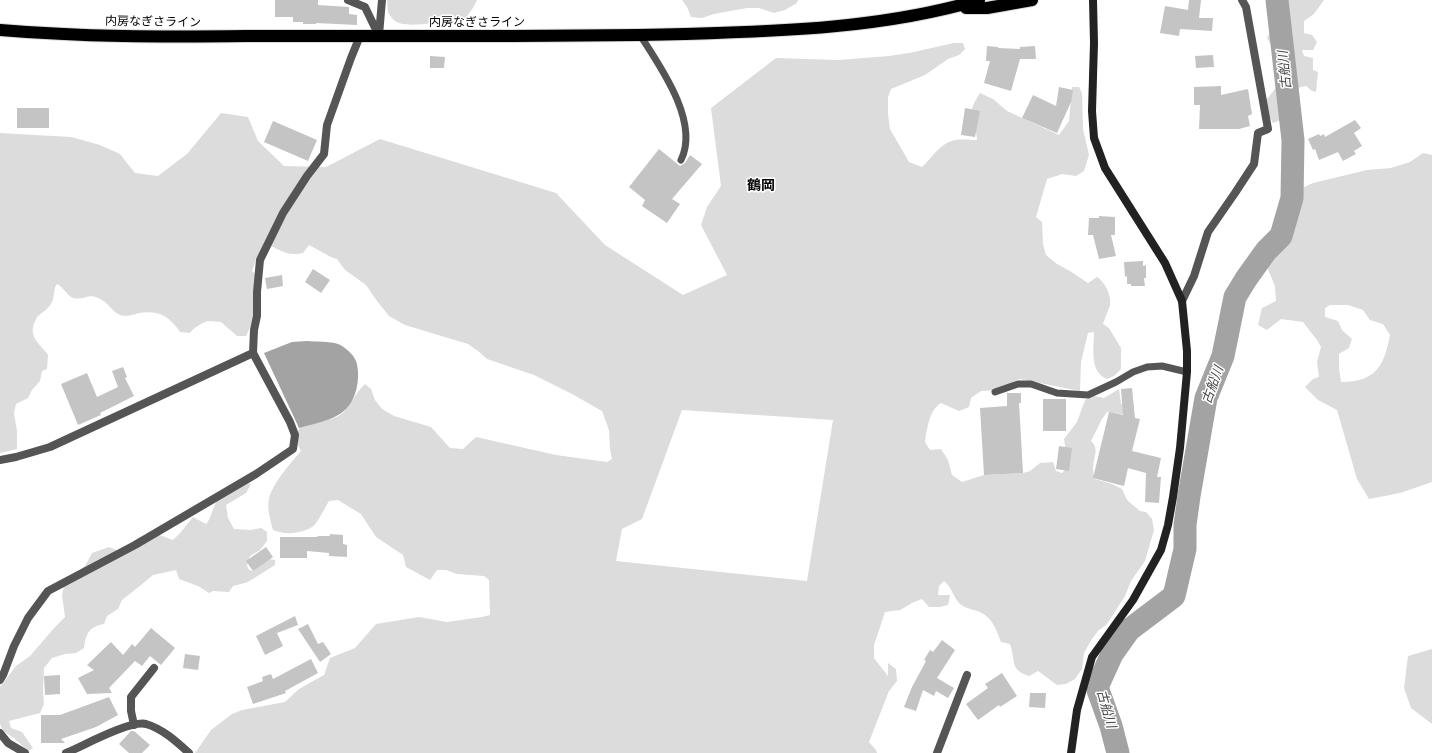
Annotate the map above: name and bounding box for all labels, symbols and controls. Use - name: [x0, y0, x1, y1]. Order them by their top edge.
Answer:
- street label: 内房なぎさライン: [105, 14, 201, 30]
- street label: 内房なぎさライン: [429, 15, 525, 29]
- water label: 古船川: [1275, 50, 1295, 90]
- district label: 鶴岡: [747, 178, 775, 194]
- water label: 古船川: [1199, 364, 1227, 406]
- water label: 古船川: [1093, 688, 1119, 730]

